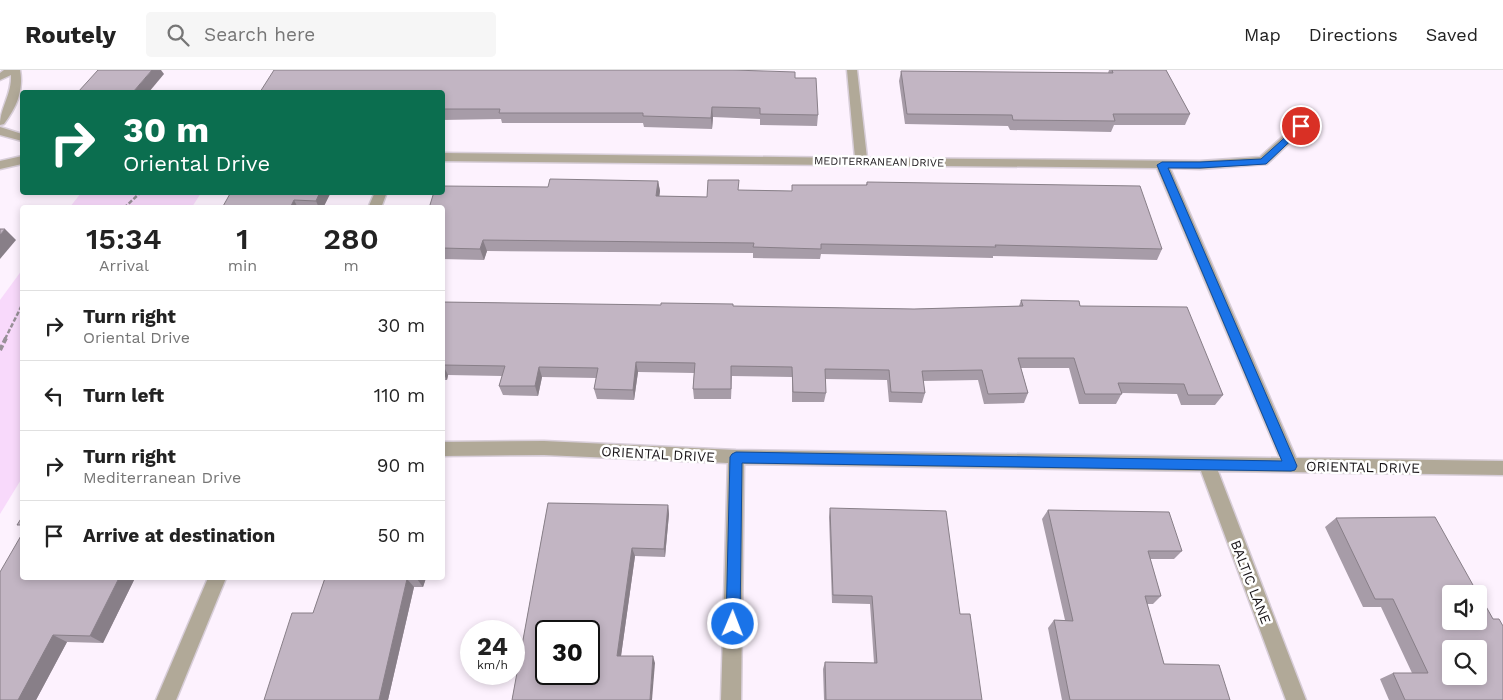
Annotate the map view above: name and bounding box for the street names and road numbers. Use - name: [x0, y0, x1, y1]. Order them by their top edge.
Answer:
- street label: MEDITERRANEAN DRIVE: [814, 154, 944, 170]
- street label: ORIENTAL DRIVE: [601, 443, 715, 465]
- street label: ORIENTAL DRIVE: [1306, 458, 1420, 476]
- street label: BALTIC LANE: [1228, 538, 1274, 626]

